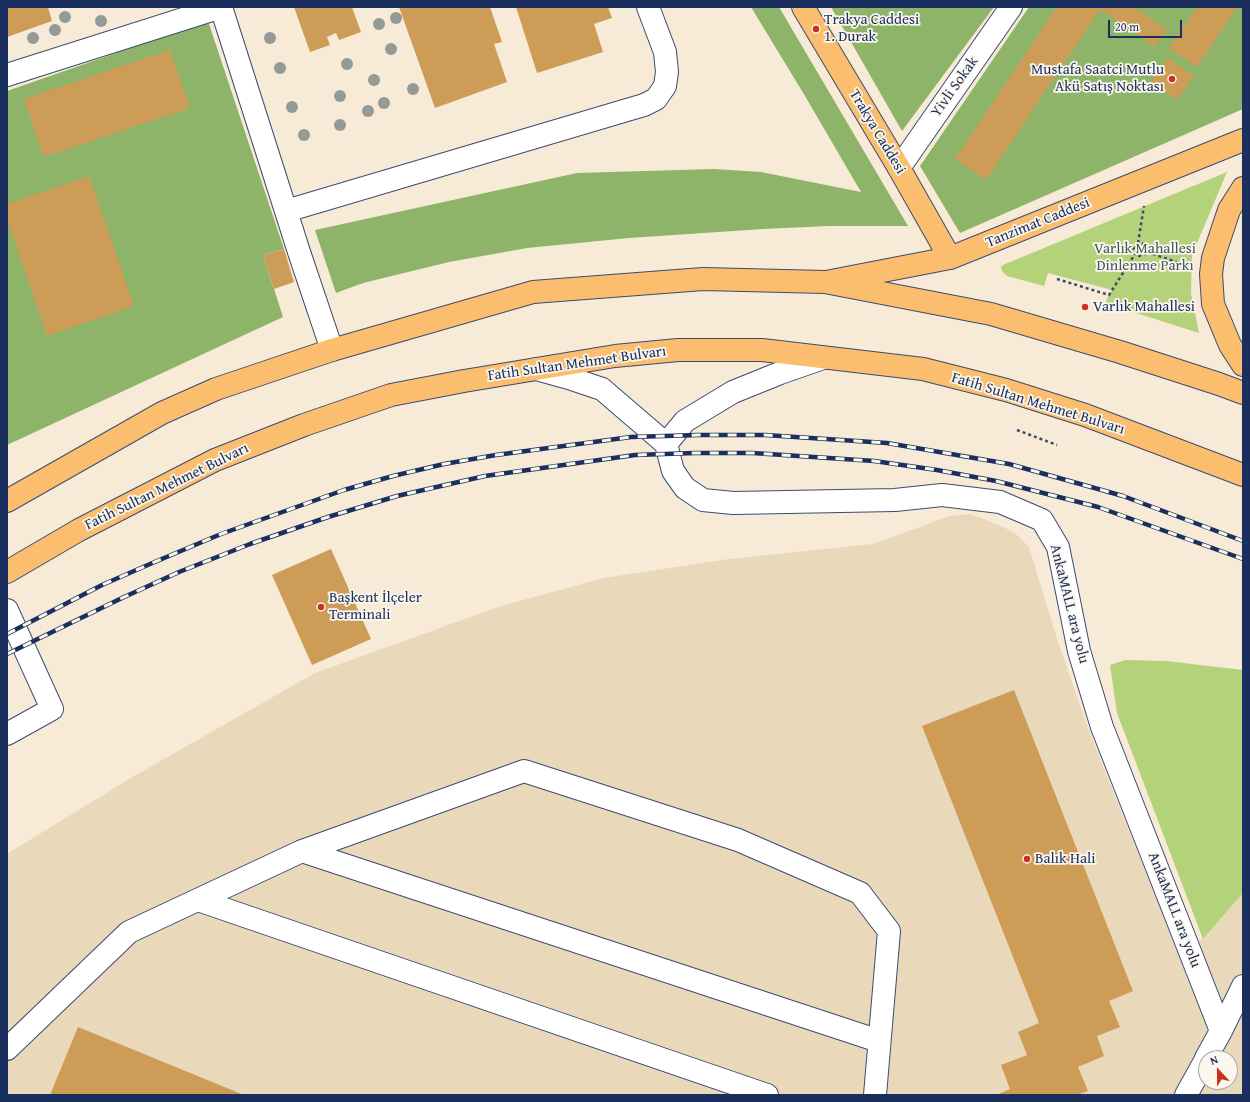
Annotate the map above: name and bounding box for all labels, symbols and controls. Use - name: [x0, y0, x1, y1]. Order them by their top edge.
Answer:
- place label: Trakya Caddesi 1. Durak: [824, 11, 919, 46]
- scale bar: [1110, 12, 1184, 38]
- text: 20 m: [1115, 18, 1139, 35]
- marker: Trakya Caddesi 1. Durak: [811, 24, 821, 34]
- street label: Yivli Sokak: [928, 53, 982, 121]
- place label: Mustafa Saatci Mutlu Akü Satış Noktası: [1031, 61, 1164, 96]
- marker: Mustafa Saatci Mutlu Akü Satış Noktası: [1167, 74, 1177, 84]
- street label: Trakya Caddesi: [845, 87, 909, 177]
- street label: Tanzimat Caddesi: [983, 194, 1093, 252]
- park label: Varlık Mahallesi Dinlenme Parkı: [1094, 240, 1196, 275]
- place label: Varlık Mahallesi: [1093, 298, 1195, 316]
- marker: Varlık Mahallesi: [1080, 302, 1090, 312]
- street label: Fatih Sultan Mehmet Bulvarı: [487, 343, 667, 385]
- street label: Fatih Sultan Mehmet Bulvarı: [949, 369, 1127, 439]
- street label: Fatih Sultan Mehmet Bulvarı: [82, 439, 252, 535]
- street label: AnkaMALL ara yolu: [1045, 543, 1093, 665]
- place label: Başkent İlçeler Terminali: [329, 589, 422, 624]
- marker: Başkent İlçeler Terminali: [316, 602, 326, 612]
- place label: Balık Hali: [1035, 850, 1095, 868]
- street label: AnkaMALL ara yolu: [1144, 850, 1204, 970]
- marker: Balık Hali: [1022, 854, 1032, 864]
- north arrow: [1198, 1050, 1238, 1090]
- text: N: [1207, 1051, 1220, 1069]

